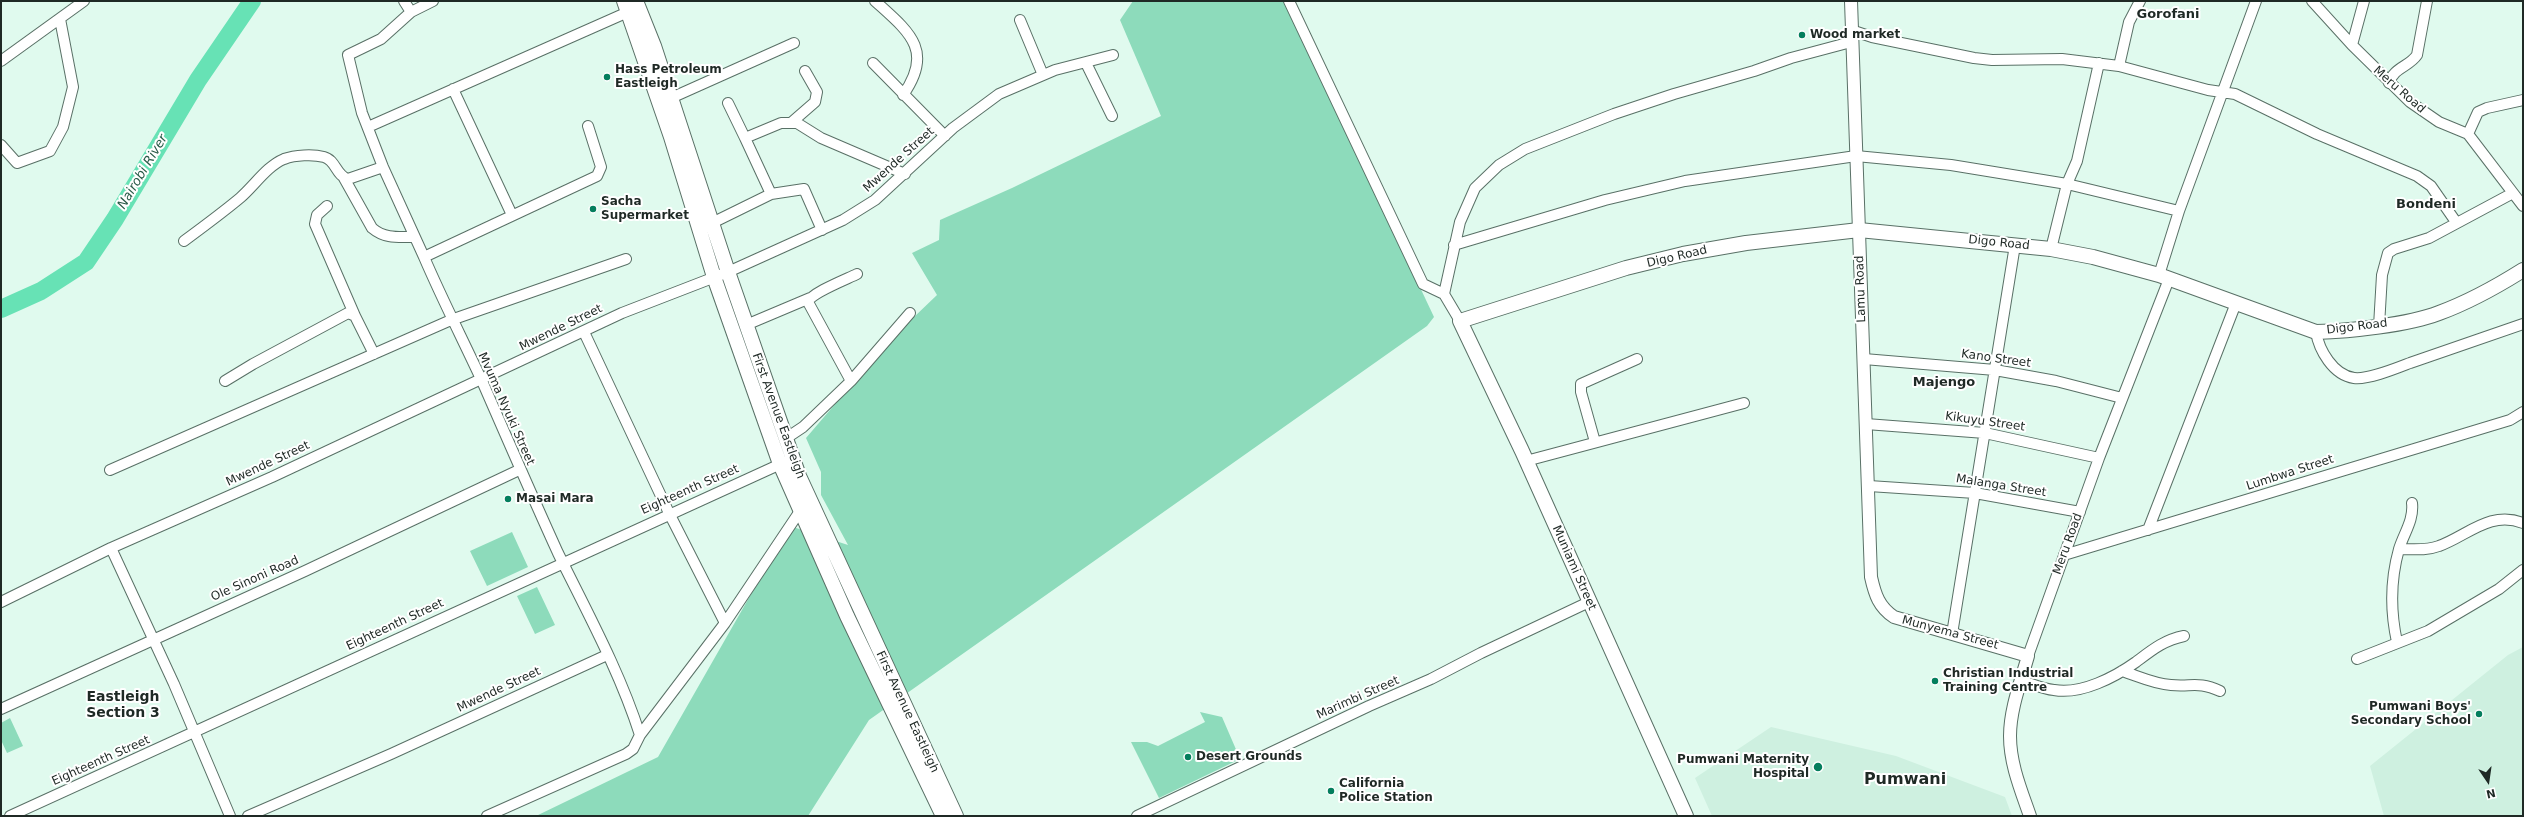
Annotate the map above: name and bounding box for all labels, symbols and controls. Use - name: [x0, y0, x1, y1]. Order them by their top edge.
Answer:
- district label: Gorofani: [2136, 7, 2200, 23]
- place label: Wood market: [1810, 28, 1900, 42]
- marker: Wood market: [1797, 30, 1807, 40]
- place label: Hass Petroleum Eastleigh: [615, 63, 722, 91]
- street label: Meru Road: [2370, 64, 2428, 116]
- marker: Hass Petroleum Eastleigh: [602, 72, 612, 82]
- street label: Mwende Street: [861, 124, 937, 196]
- water label: Nairobi River: [115, 132, 171, 212]
- place label: Sacha Supermarket: [601, 195, 689, 223]
- district label: Bondeni: [2396, 197, 2456, 213]
- marker: Sacha Supermarket: [588, 204, 598, 214]
- street label: Digo Road: [1968, 233, 2030, 253]
- street label: Digo Road: [1645, 243, 1709, 271]
- street label: Lamu Road: [1853, 255, 1869, 323]
- street label: Mwende Street: [517, 302, 605, 354]
- street label: Digo Road: [2326, 316, 2388, 338]
- street label: Kano Street: [1960, 347, 2032, 371]
- street label: Mvuma Nyuki Street: [475, 350, 537, 468]
- street label: First Avenue Eastleigh: [749, 351, 807, 481]
- district label: Majengo: [1913, 375, 1975, 391]
- street label: Kikuyu Street: [1944, 409, 2026, 435]
- street label: Mwende Street: [224, 438, 312, 490]
- street label: Lumbwa Street: [2245, 452, 2335, 494]
- street label: Eighteenth Street: [639, 462, 741, 518]
- street label: Malanga Street: [1955, 472, 2047, 500]
- place label: Masai Mara: [516, 492, 594, 506]
- marker: Masai Mara: [503, 494, 513, 504]
- street label: Meru Road: [2050, 511, 2086, 577]
- street label: Muniami Street: [1549, 523, 1599, 613]
- street label: Ole Sinoni Road: [209, 553, 301, 605]
- street label: Eighteenth Street: [344, 596, 446, 654]
- street label: Munyema Street: [1900, 613, 2000, 653]
- street label: First Avenue Eastleigh: [872, 649, 942, 775]
- street label: Mwende Street: [455, 664, 543, 716]
- place label: Christian Industrial Training Centre: [1943, 667, 2073, 695]
- street label: Marimbi Street: [1314, 673, 1402, 723]
- marker: Christian Industrial Training Centre: [1930, 676, 1940, 686]
- district label: Eastleigh Section 3: [86, 689, 160, 722]
- place label: Pumwani Boys' Secondary School: [2351, 700, 2471, 728]
- marker: Pumwani Boys' Secondary School: [2474, 709, 2484, 719]
- street label: Eighteenth Street: [50, 733, 152, 789]
- place label: Desert Grounds: [1196, 750, 1302, 764]
- marker: Desert Grounds: [1183, 752, 1193, 762]
- place label: Pumwani Maternity Hospital: [1677, 753, 1809, 781]
- marker: Pumwani Maternity Hospital: [1812, 761, 1824, 773]
- north arrow: [2468, 761, 2508, 801]
- district label: Pumwani: [1864, 770, 1946, 790]
- place label: California Police Station: [1339, 777, 1433, 805]
- marker: California Police Station: [1326, 786, 1336, 796]
- text: N: [2485, 786, 2497, 801]

